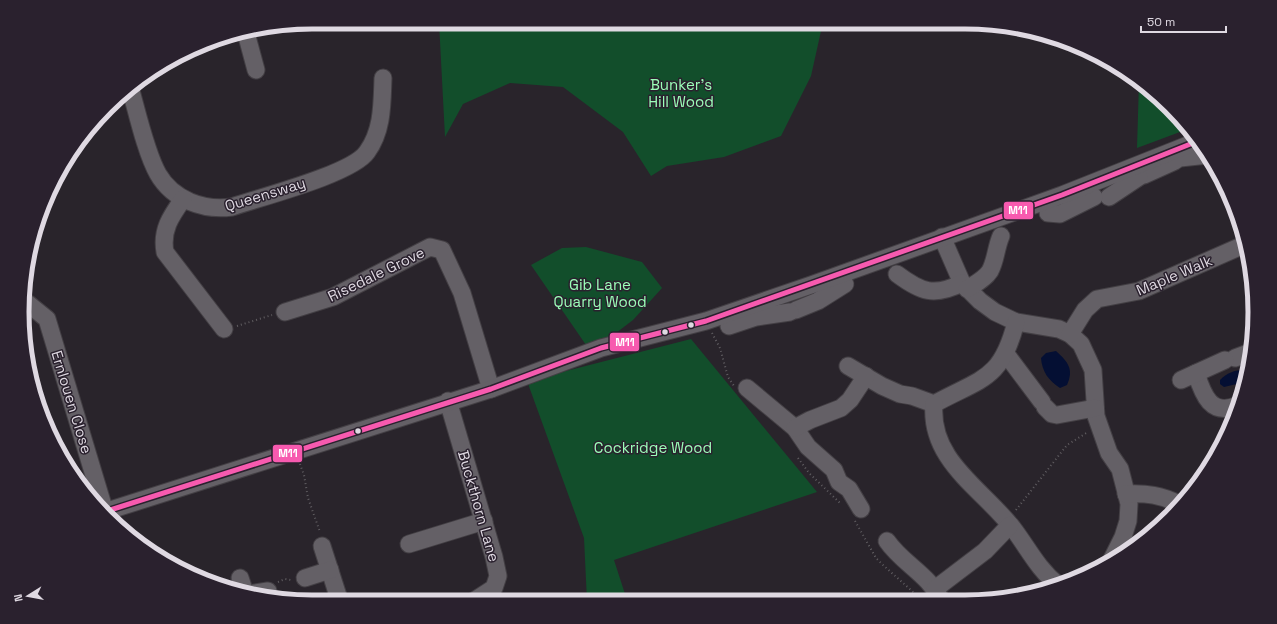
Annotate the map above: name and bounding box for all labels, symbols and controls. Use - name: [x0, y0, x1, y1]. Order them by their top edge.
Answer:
- scale bar: [1141, 8, 1226, 34]
- text: 50 m: [1147, 14, 1175, 30]
- park label: Bunker's Hill Wood: [648, 75, 714, 111]
- street label: Queensway: [222, 173, 308, 215]
- line badge: M11: [1003, 201, 1034, 220]
- text: M11: [1008, 203, 1028, 217]
- street label: Risedale Grove: [324, 242, 428, 306]
- street label: Maple Walk: [1133, 250, 1215, 300]
- park label: Gib Lane Quarry Wood: [553, 275, 647, 311]
- unlabelled marker: [686, 320, 696, 330]
- unlabelled marker: [660, 327, 670, 337]
- line badge: M11: [609, 332, 640, 352]
- text: M11: [615, 335, 635, 349]
- street label: Ernlouen Close: [47, 348, 97, 456]
- unlabelled marker: [353, 426, 363, 436]
- park label: Cockridge Wood: [594, 438, 712, 457]
- line badge: M11: [272, 444, 303, 463]
- text: M11: [278, 446, 298, 460]
- street label: Buckthorn Lane: [454, 448, 504, 564]
- north arrow: [8, 576, 48, 616]
- text: N: [11, 593, 26, 603]

